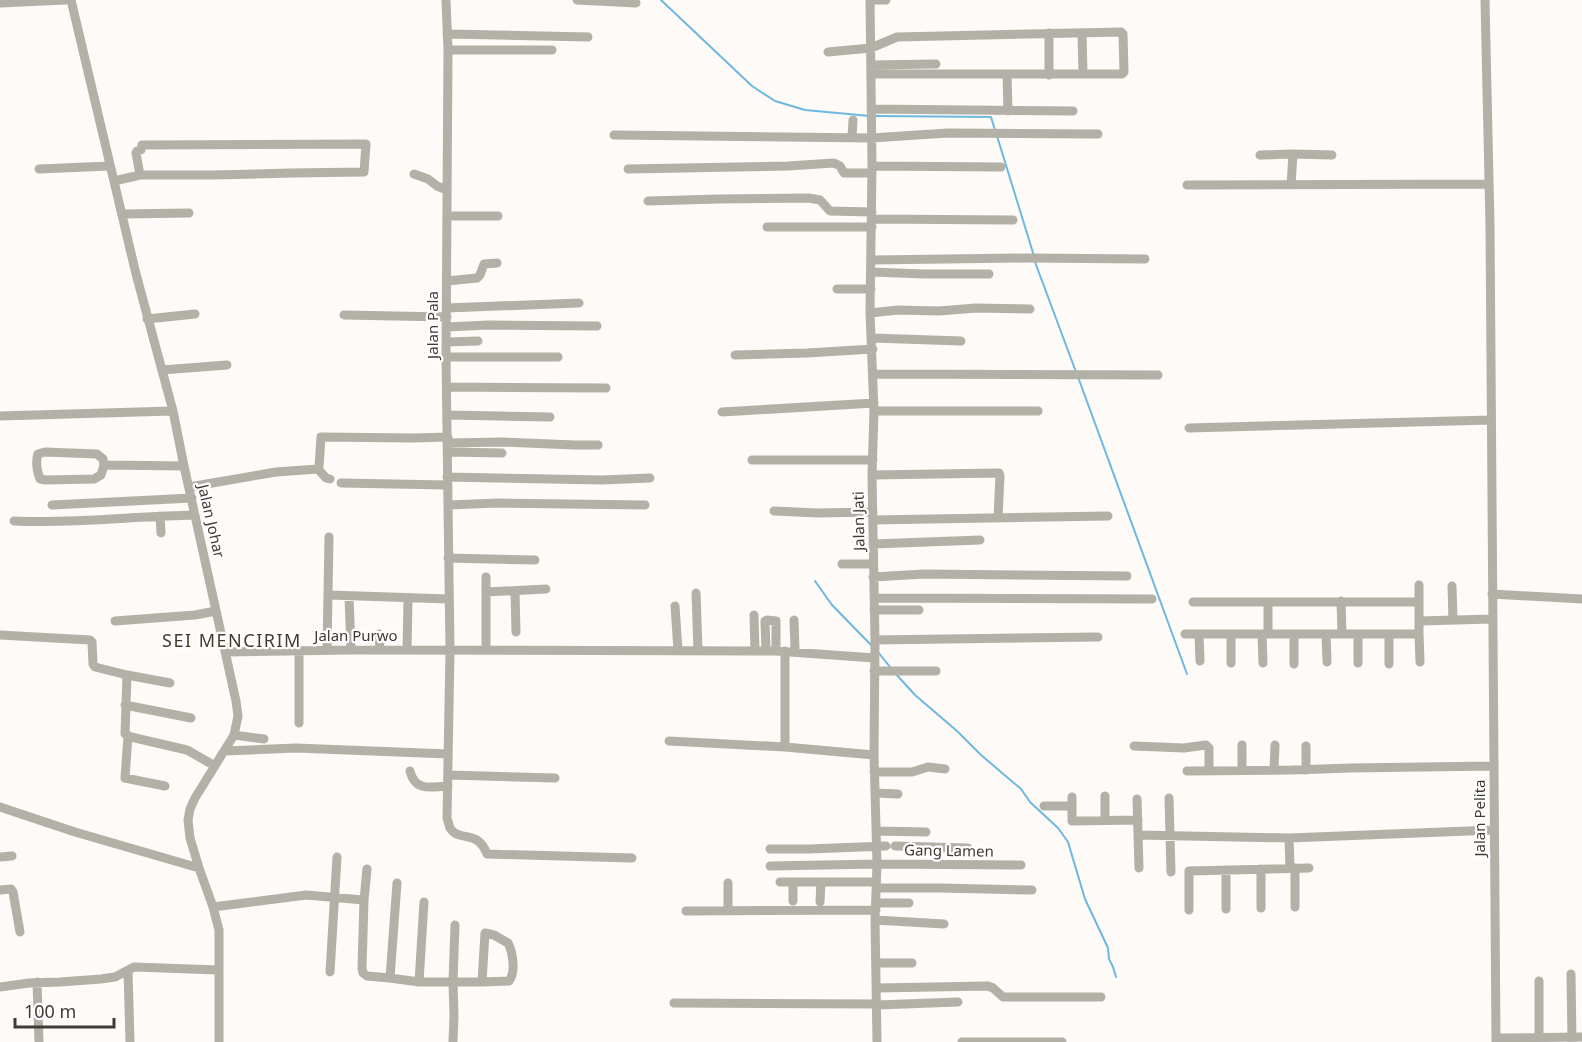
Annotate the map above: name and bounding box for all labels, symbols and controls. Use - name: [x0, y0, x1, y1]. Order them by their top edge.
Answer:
- street label: Jalan Pala: [422, 291, 442, 361]
- street label: Jalan Johar: [193, 480, 230, 560]
- street label: Jalan Jati: [847, 491, 869, 553]
- street label: Jalan Purwo: [312, 625, 398, 645]
- district label: SEI MENCIRIM: [162, 628, 302, 652]
- street label: Jalan Pelita: [1469, 779, 1489, 859]
- street label: Gang Lamen: [904, 839, 994, 861]
- scale bar: [15, 991, 114, 1029]
- text: 100 m: [24, 999, 76, 1023]

